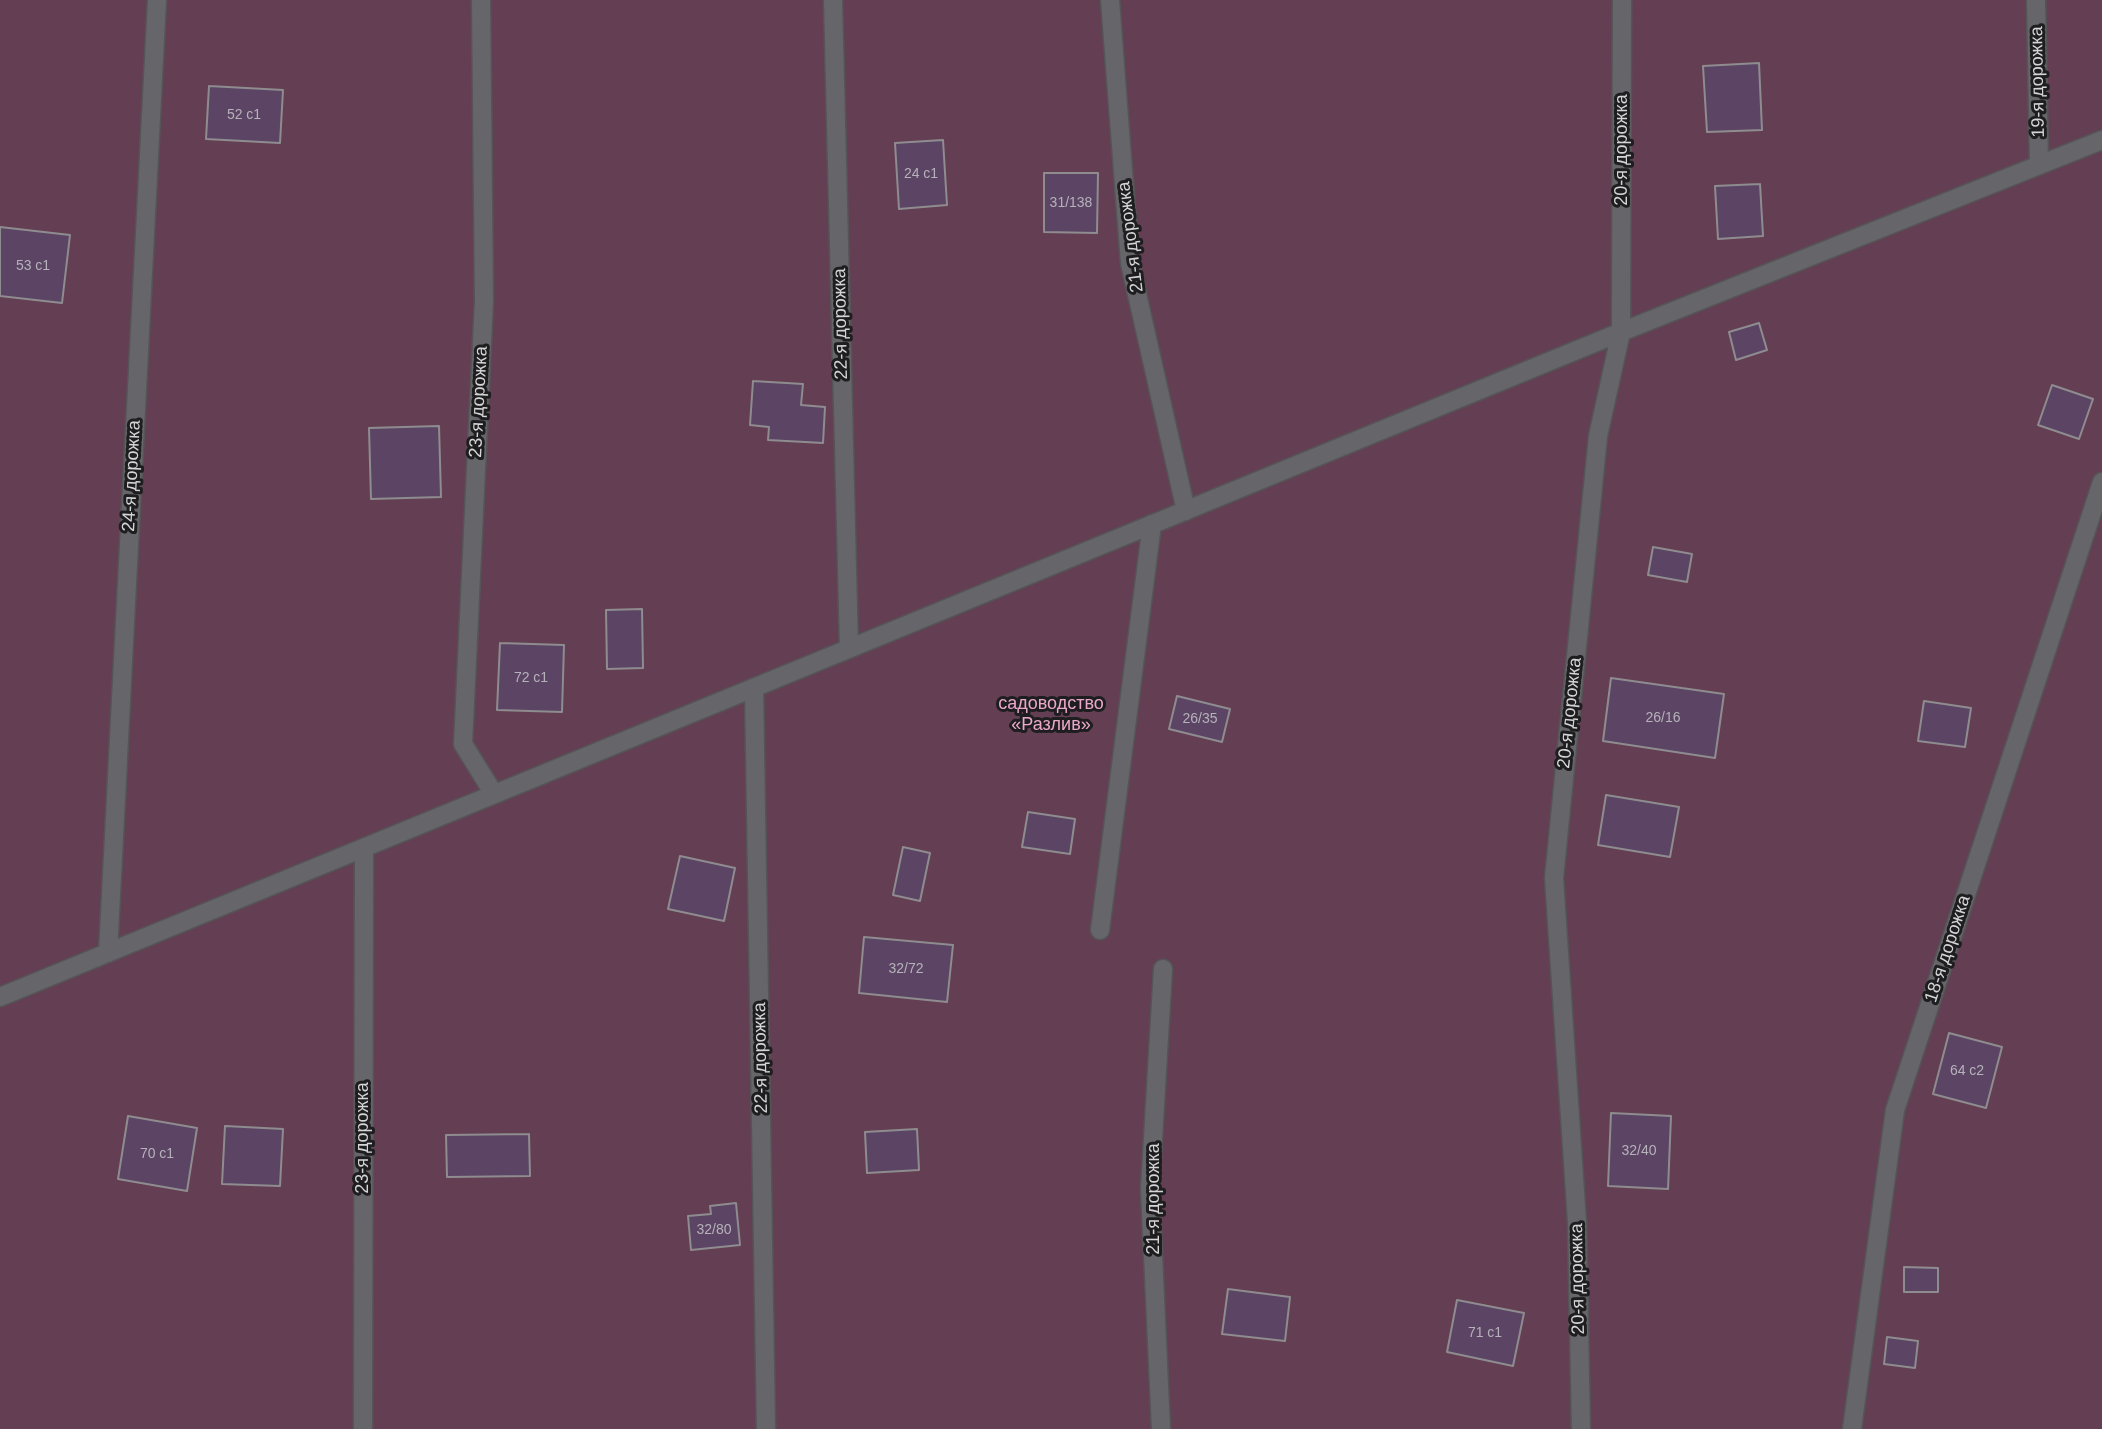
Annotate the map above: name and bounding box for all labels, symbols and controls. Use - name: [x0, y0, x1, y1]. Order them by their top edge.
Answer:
- street label: 19-я дорожка: [2026, 26, 2050, 138]
- street label: 20-я дорожка: [1611, 94, 1633, 206]
- house number: 52 с1: [227, 107, 261, 123]
- house number: 24 с1: [904, 166, 938, 182]
- street label: 21-я дорожка: [1113, 180, 1149, 294]
- house number: 31/138: [1050, 195, 1092, 211]
- house number: 53 с1: [16, 258, 50, 274]
- street label: 22-я дорожка: [829, 268, 853, 380]
- street label: 23-я дорожка: [465, 346, 493, 458]
- street label: 24-я дорожка: [118, 420, 146, 532]
- street label: 20-я дорожка: [1553, 656, 1587, 770]
- house number: 72 с1: [514, 670, 548, 686]
- park label: садоводство «Разлив»: [998, 693, 1104, 736]
- house number: 26/16: [1645, 710, 1681, 726]
- house number: 26/35: [1182, 711, 1218, 727]
- street label: 18-я дорожка: [1921, 893, 1975, 1005]
- house number: 32/72: [888, 961, 924, 977]
- street label: 22-я дорожка: [749, 1002, 773, 1114]
- house number: 64 с2: [1950, 1063, 1984, 1079]
- street label: 23-я дорожка: [352, 1082, 374, 1194]
- street label: 21-я дорожка: [1143, 1143, 1165, 1255]
- house number: 32/40: [1621, 1143, 1657, 1159]
- house number: 70 с1: [140, 1146, 174, 1162]
- house number: 32/80: [696, 1222, 732, 1238]
- street label: 20-я дорожка: [1566, 1223, 1590, 1335]
- house number: 71 с1: [1468, 1325, 1502, 1341]

